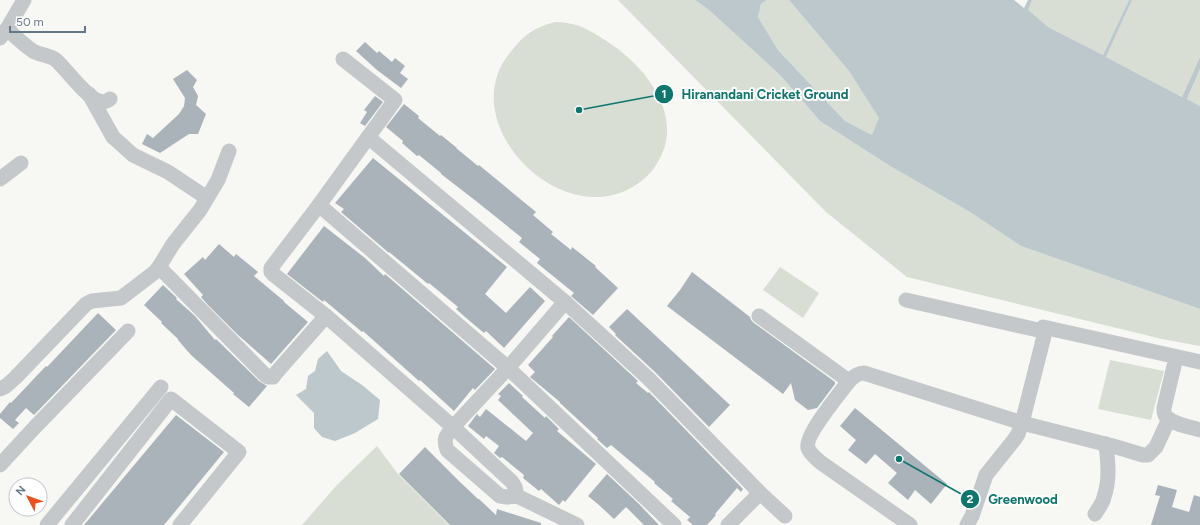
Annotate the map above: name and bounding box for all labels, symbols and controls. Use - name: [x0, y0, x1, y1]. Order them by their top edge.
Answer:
- scale bar: [10, 8, 85, 34]
- text: 50 m: [16, 15, 44, 29]
- callout: Hiranandani Cricket Ground: [654, 82, 857, 107]
- text: 1: [661, 87, 667, 101]
- text: Hiranandani Cricket Ground: [682, 87, 848, 102]
- north arrow: [8, 477, 48, 517]
- text: N: [13, 483, 29, 498]
- callout: Greenwood: [960, 487, 1065, 512]
- text: 2: [967, 492, 974, 506]
- text: Greenwood: [988, 492, 1058, 507]

